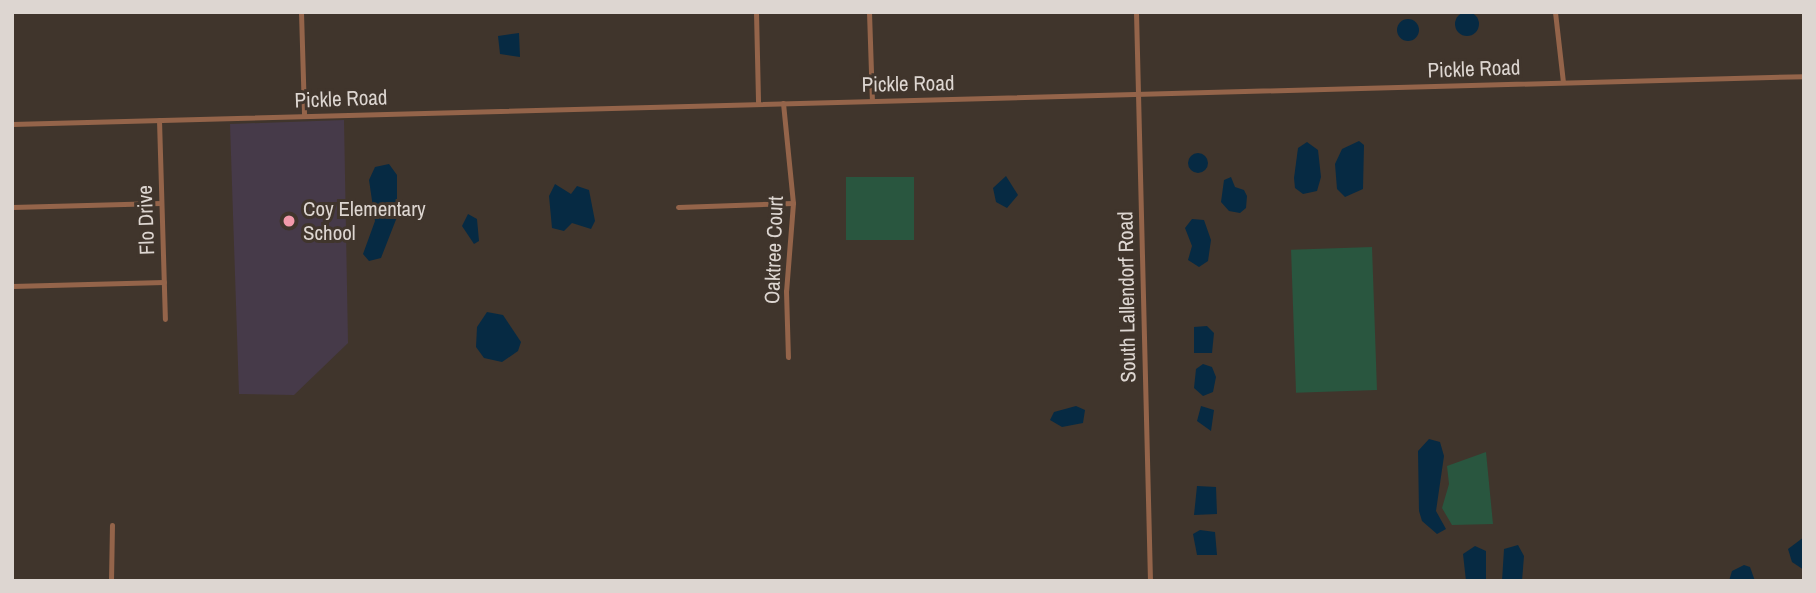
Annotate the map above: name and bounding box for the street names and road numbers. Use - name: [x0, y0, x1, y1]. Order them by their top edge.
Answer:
- street label: Pickle Road: [1427, 55, 1521, 83]
- street label: Pickle Road: [861, 71, 955, 97]
- street label: Pickle Road: [294, 85, 388, 113]
- street label: Flo Drive: [132, 185, 160, 255]
- street label: Oaktree Court: [760, 196, 788, 304]
- street label: South Lallendorf Road: [1113, 211, 1141, 383]

